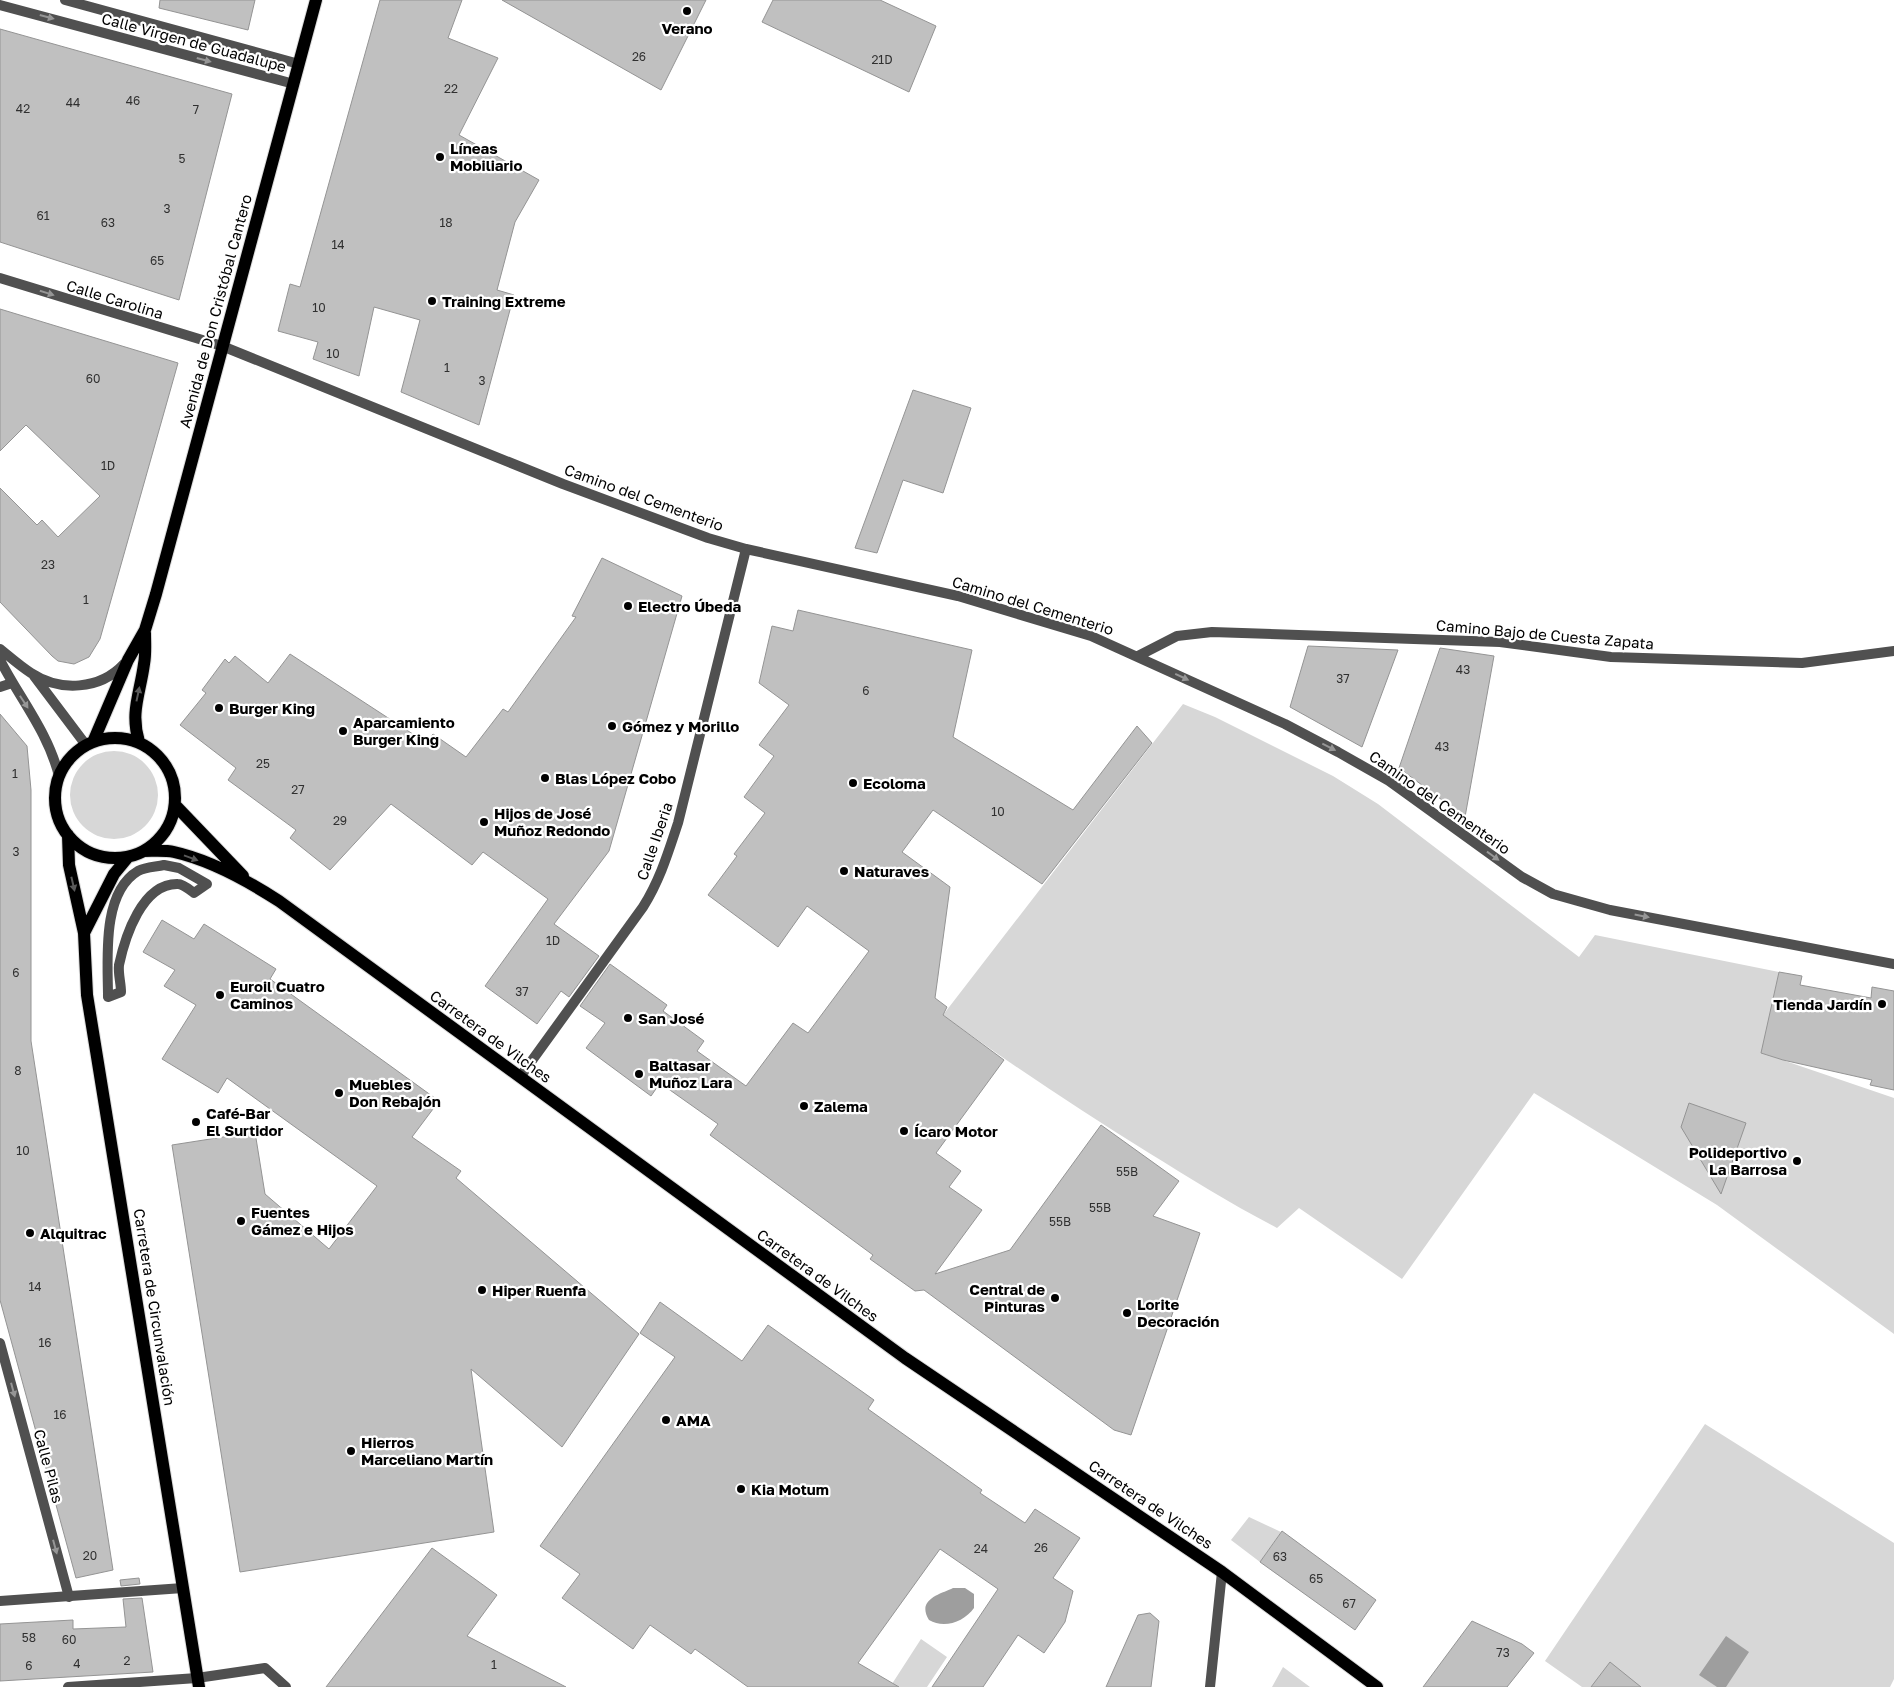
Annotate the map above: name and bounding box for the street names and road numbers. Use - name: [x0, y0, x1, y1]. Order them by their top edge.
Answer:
- street label: Calle Virgen de Guadalupe: [100, 9, 289, 75]
- street label: Avenida de Don Cristóbal Cantero: [175, 192, 255, 430]
- street label: Calle Carolina: [64, 276, 166, 322]
- street label: Camino del Cementerio: [562, 460, 726, 534]
- street label: Camino del Cementerio: [950, 572, 1116, 638]
- street label: Camino Bajo de Cuesta Zapata: [1435, 616, 1655, 652]
- street label: Camino del Cementerio: [1366, 746, 1514, 858]
- street label: Calle Iberia: [632, 800, 676, 882]
- street label: Carretera de Vilches: [427, 986, 555, 1086]
- street label: Carretera de Circunvalación: [131, 1207, 179, 1407]
- street label: Carretera de Vilches: [754, 1225, 882, 1325]
- street label: Calle Pilas: [31, 1427, 67, 1505]
- street label: Carretera de Vilches: [1085, 1456, 1217, 1552]

